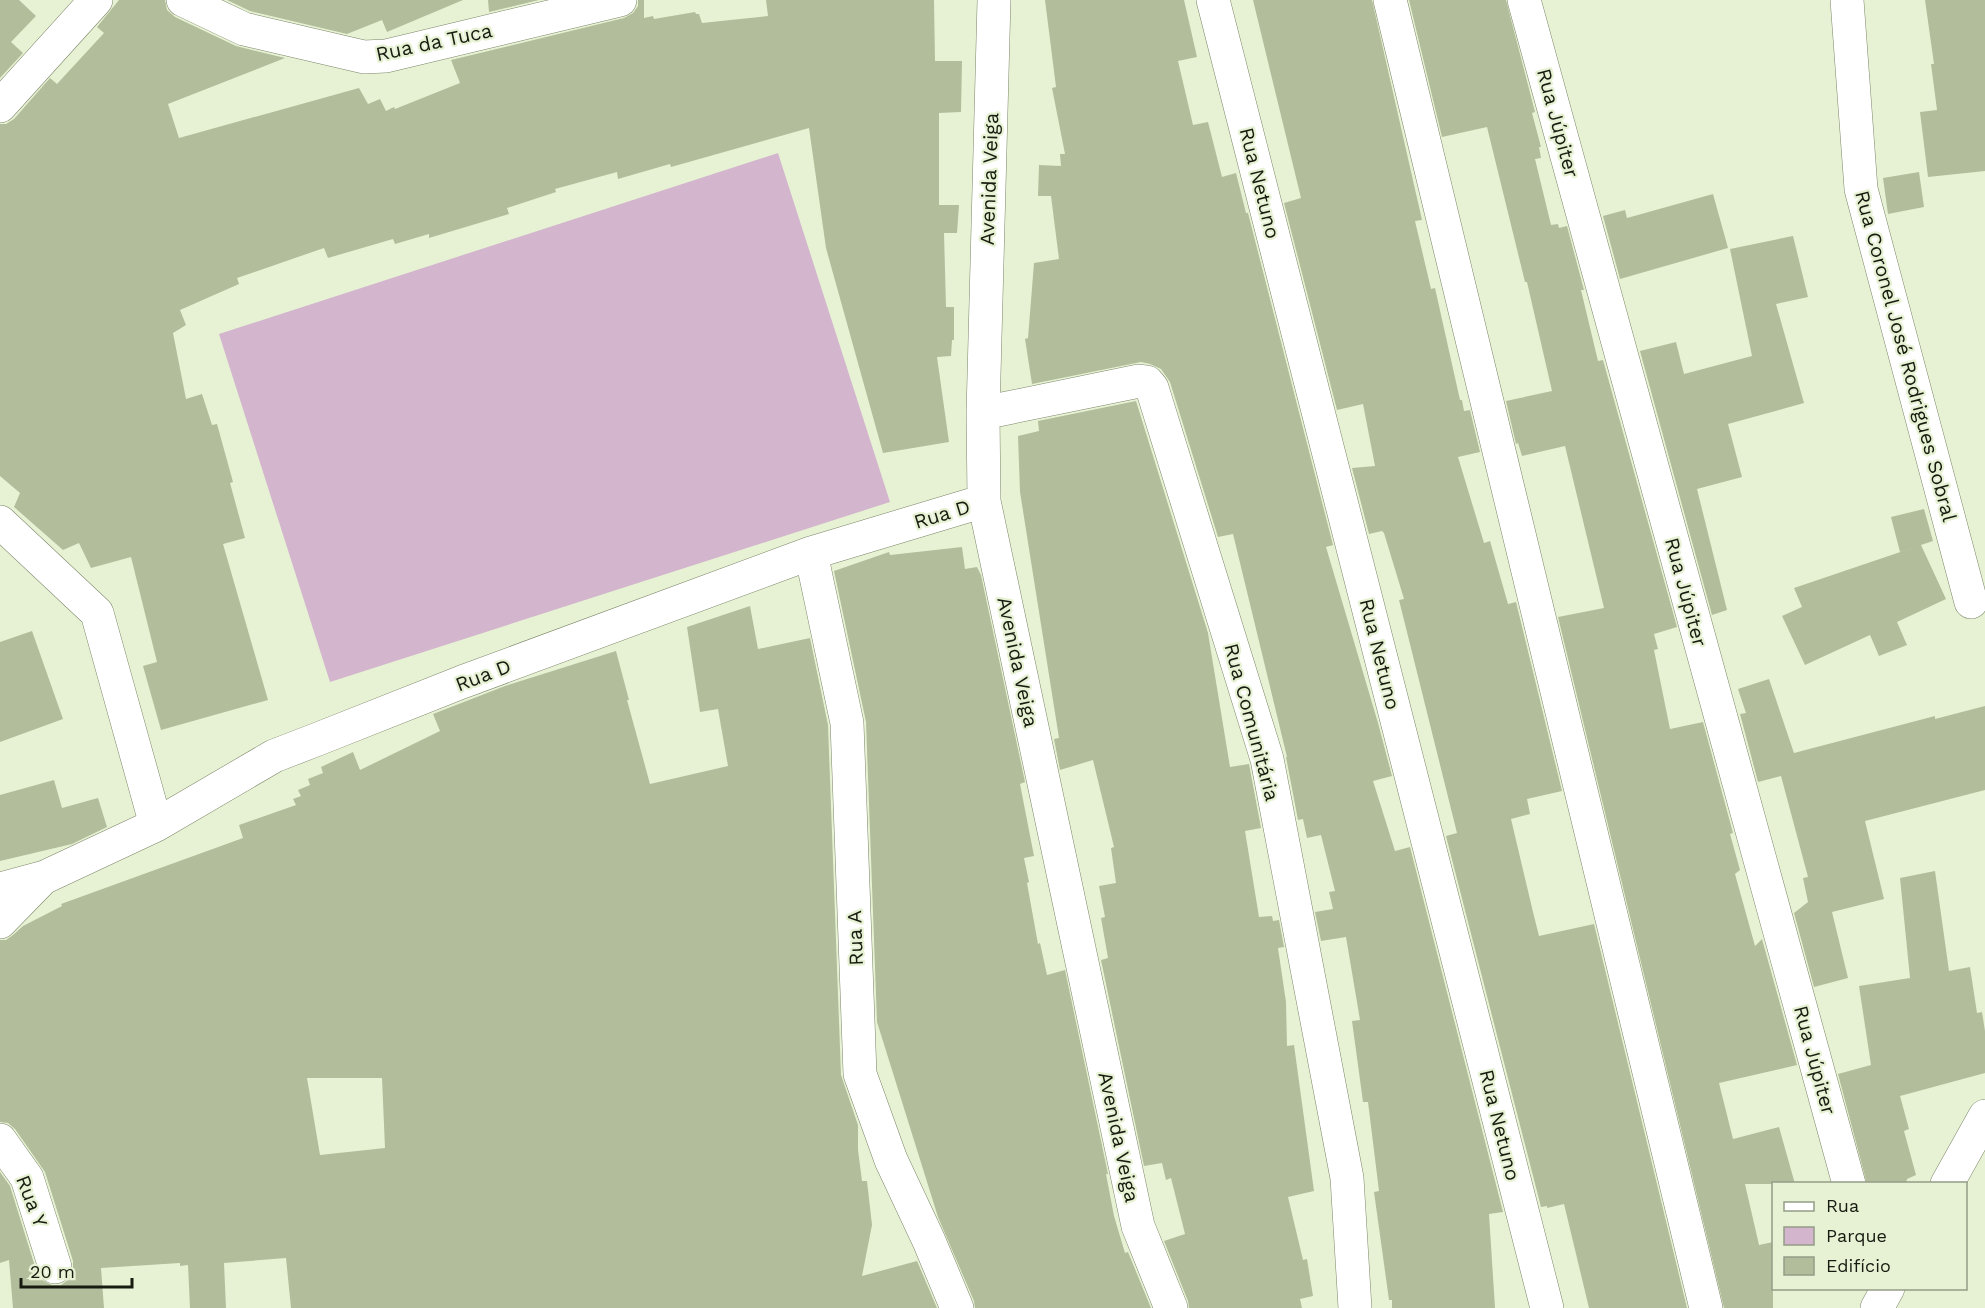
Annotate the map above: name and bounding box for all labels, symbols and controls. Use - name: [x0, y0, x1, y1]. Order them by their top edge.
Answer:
- street label: Rua da Tuca: [374, 18, 494, 66]
- street label: Rua Júpiter: [1532, 66, 1584, 180]
- street label: Avenida Veiga: [975, 112, 1003, 246]
- street label: Rua Netuno: [1235, 125, 1285, 241]
- street label: Rua Coronel José Rodrigues Sobral: [1850, 188, 1962, 524]
- street label: Rua D: [911, 494, 973, 534]
- street label: Rua Júpiter: [1660, 535, 1712, 649]
- street label: Avenida Veiga: [992, 595, 1044, 729]
- street label: Rua Netuno: [1355, 596, 1405, 712]
- street label: Rua Comunitária: [1219, 640, 1285, 804]
- street label: Rua D: [452, 653, 514, 697]
- street label: Rua A: [842, 910, 868, 966]
- street label: Rua Júpiter: [1789, 1003, 1841, 1117]
- street label: Rua Netuno: [1475, 1067, 1525, 1183]
- street label: Avenida Veiga: [1093, 1070, 1145, 1204]
- street label: Rua Y: [11, 1172, 53, 1231]
- legend: [1772, 1182, 1967, 1290]
- text: Rua: [1826, 1195, 1859, 1216]
- text: Parque: [1826, 1225, 1887, 1246]
- scale bar: [21, 1251, 132, 1289]
- text: Edifício: [1826, 1255, 1891, 1276]
- text: 20 m: [30, 1261, 75, 1282]

